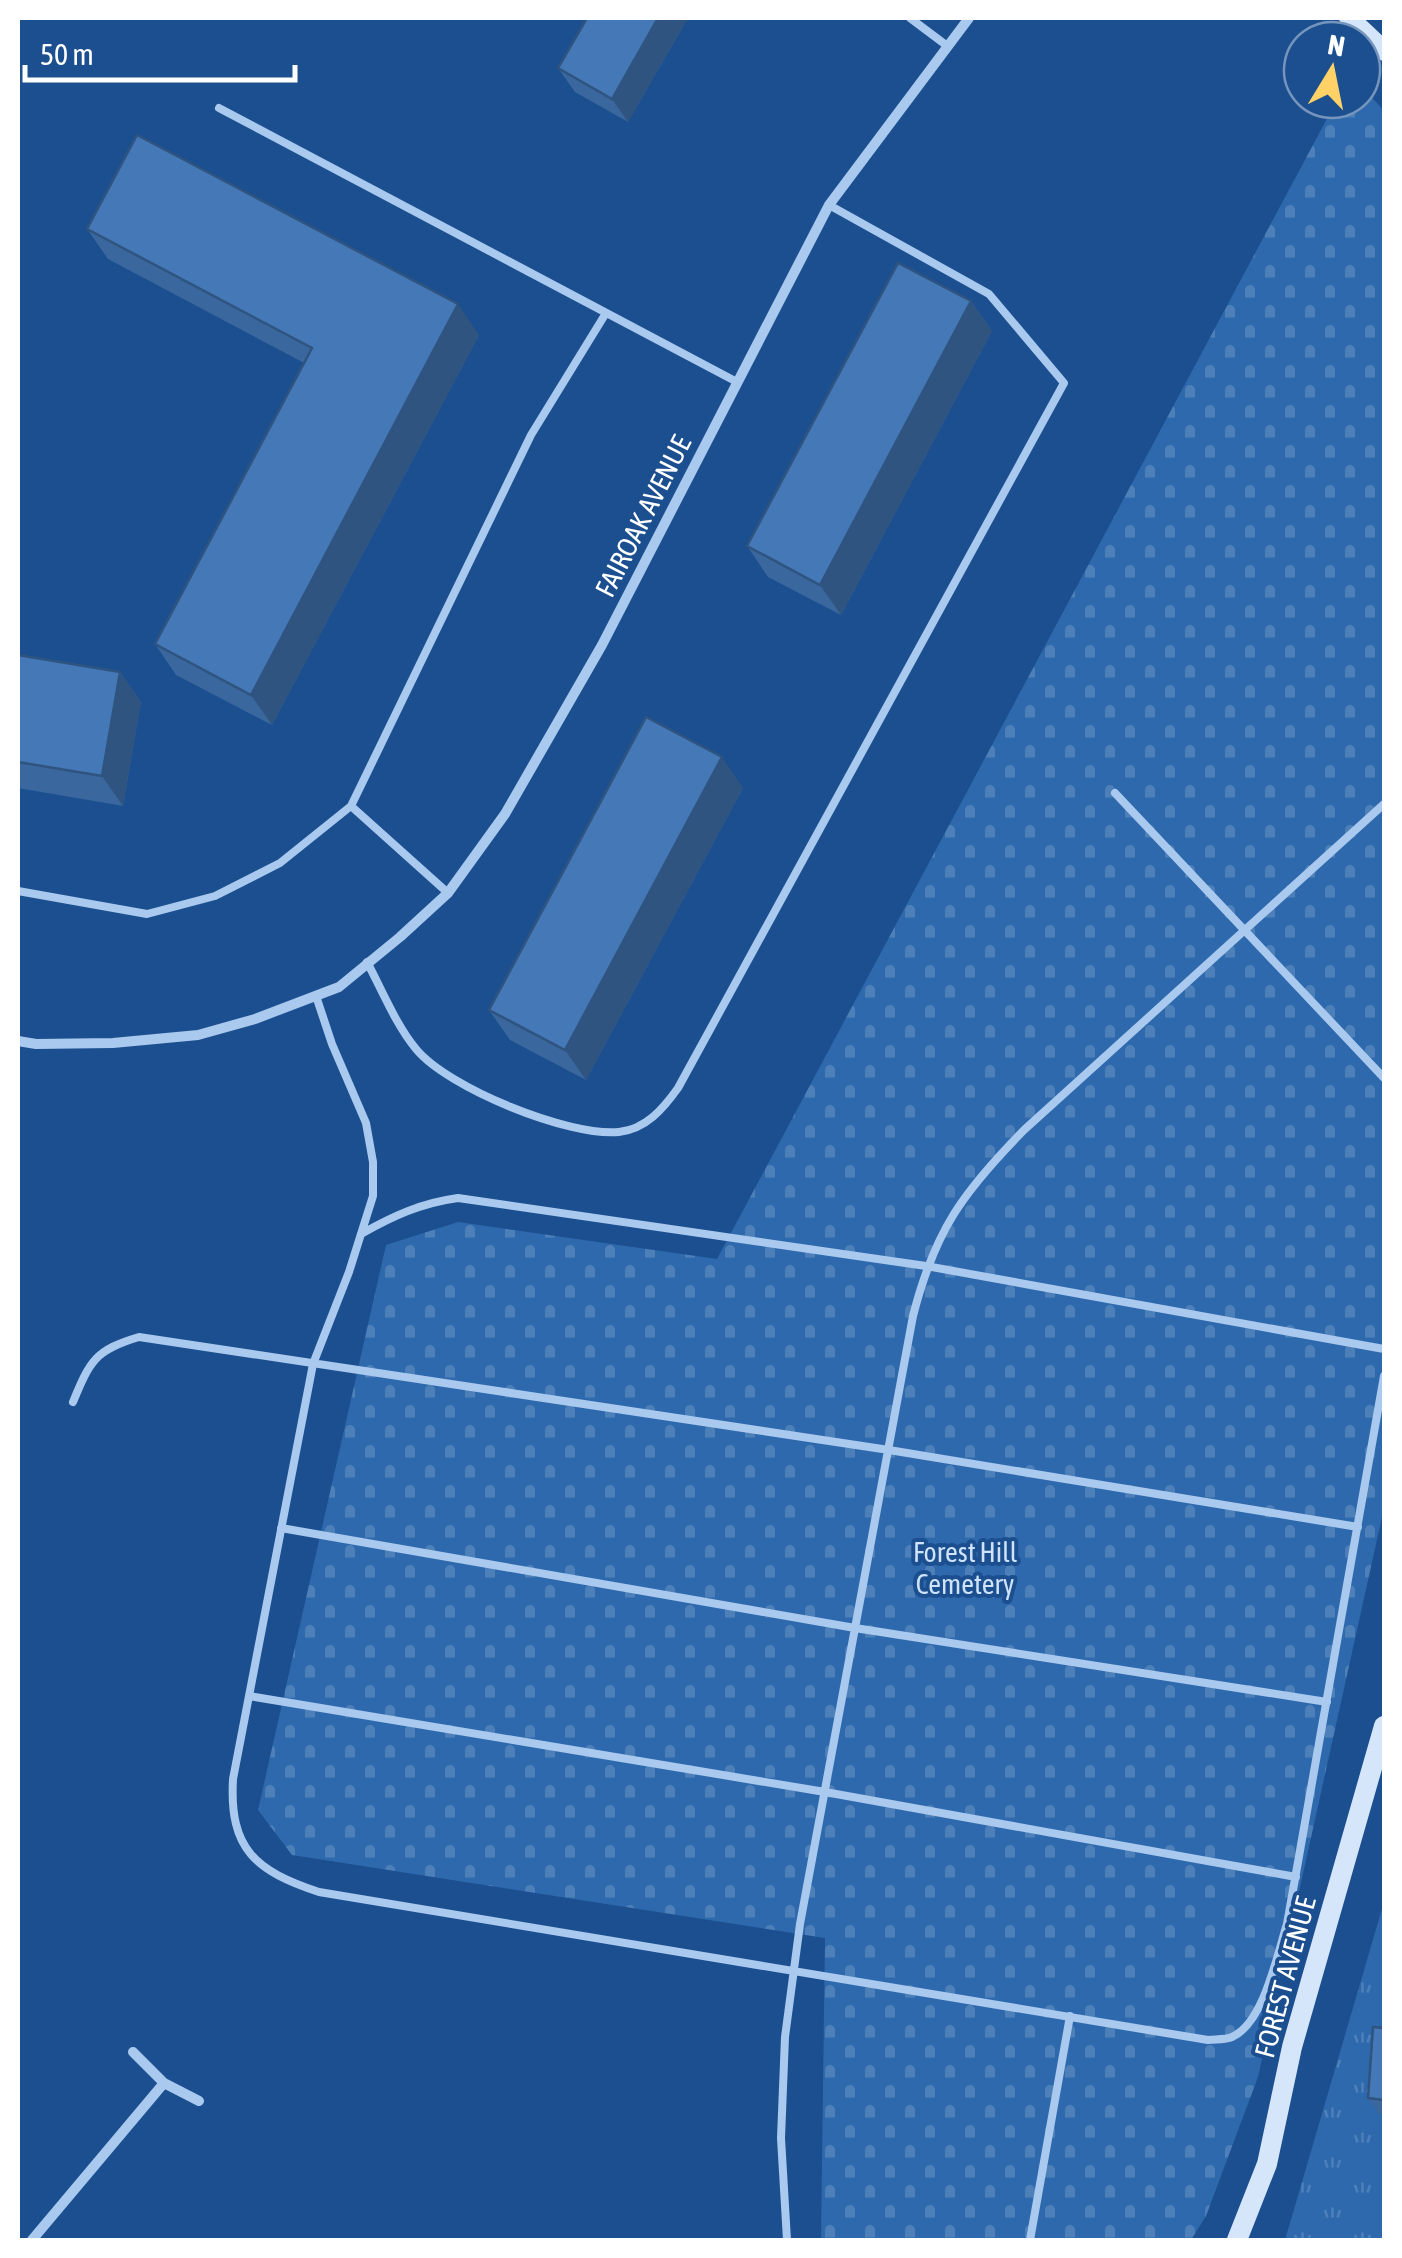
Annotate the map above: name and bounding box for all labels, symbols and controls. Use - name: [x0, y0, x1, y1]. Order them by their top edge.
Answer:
- scale bar: [25, 20, 295, 82]
- north arrow: [1282, 20, 1382, 120]
- text: N: [1325, 28, 1347, 63]
- text: 50 m: [40, 37, 94, 71]
- street label: FAIROAK AVENUE: [589, 430, 697, 602]
- park label: Forest Hill Cemetery: [913, 1536, 1018, 1600]
- street label: FOREST AVENUE: [1248, 1893, 1322, 2061]

